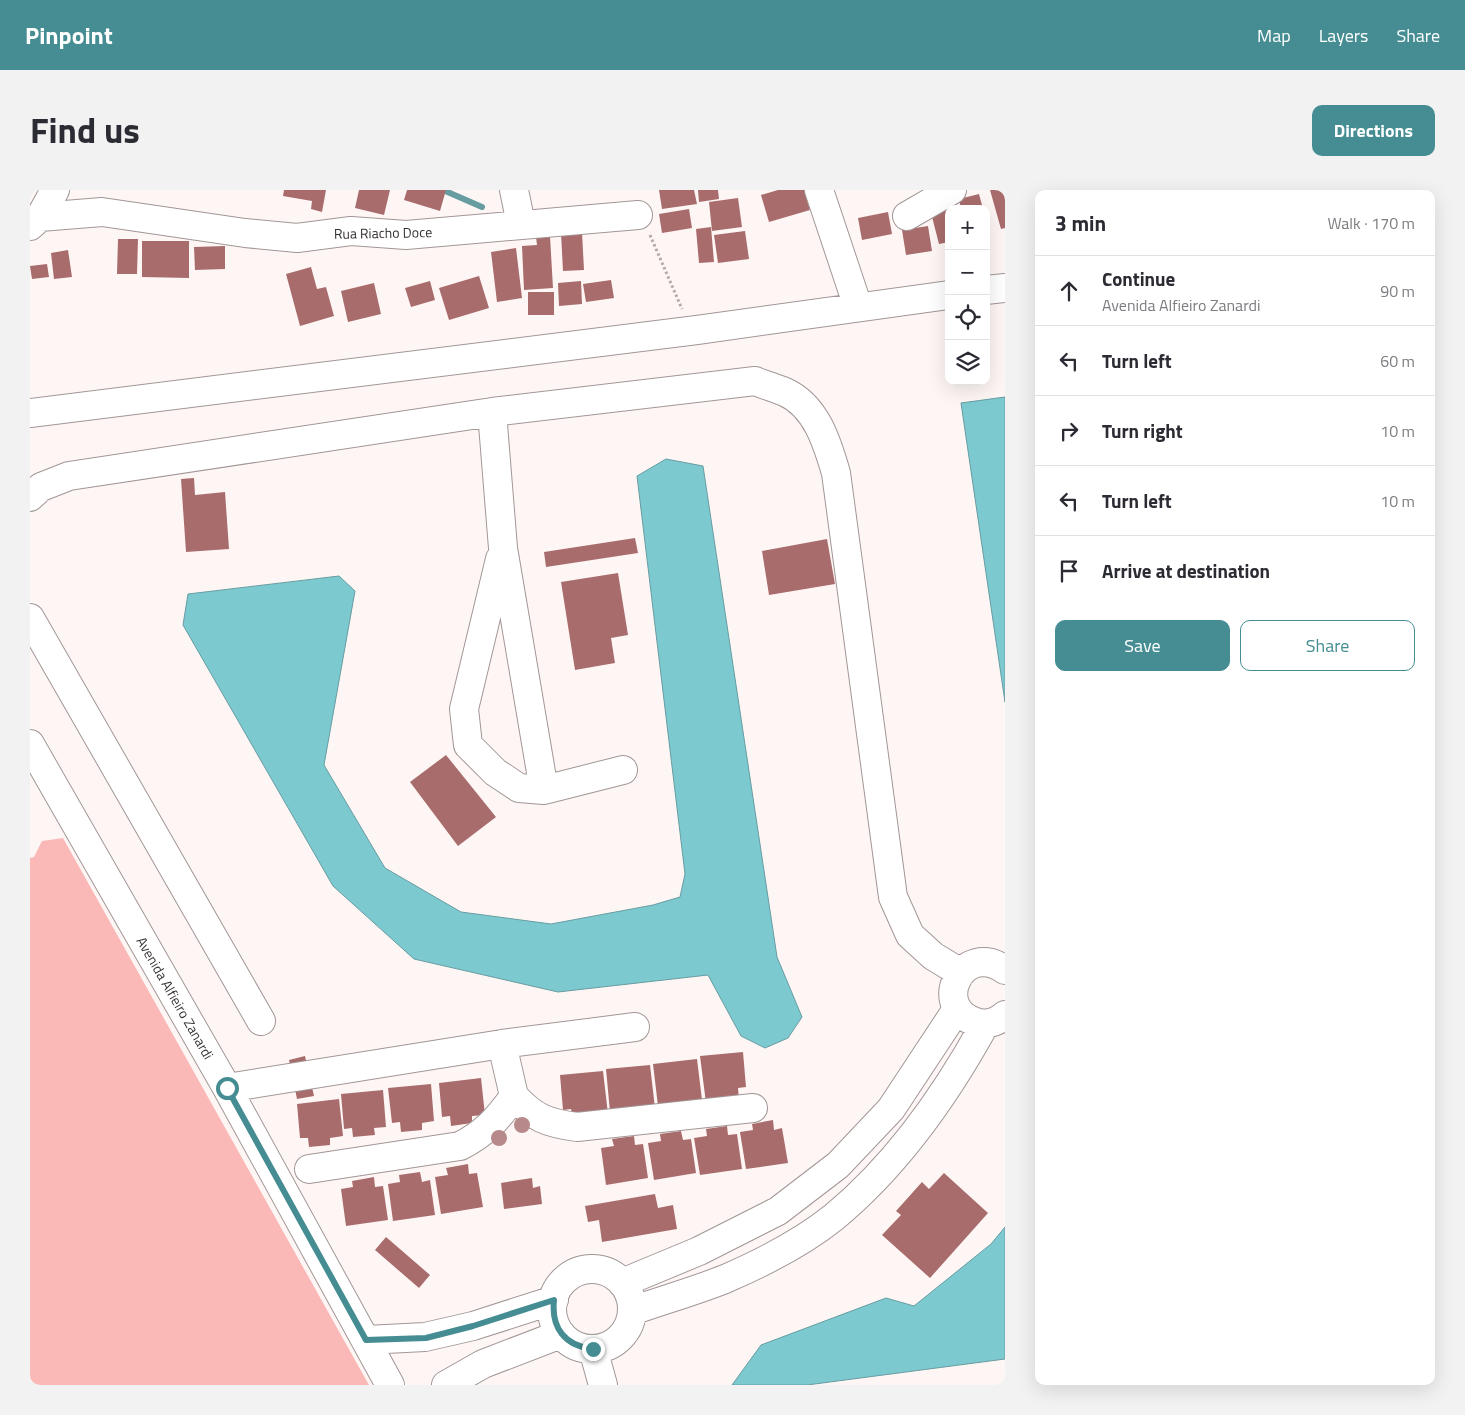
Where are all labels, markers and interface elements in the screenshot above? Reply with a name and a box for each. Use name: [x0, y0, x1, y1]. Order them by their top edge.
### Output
text: Pinpoint: [25, 17, 113, 53]
text: Map: [1257, 22, 1291, 49]
text: Layers: [1319, 22, 1368, 49]
text: Share: [1396, 22, 1440, 49]
text: Find us: [30, 103, 140, 157]
button: Directions: [1312, 105, 1435, 156]
map controls: [945, 205, 990, 385]
button: +: [945, 205, 990, 250]
text: 3 min: [1055, 207, 1106, 239]
text: Walk · 170 m: [1327, 211, 1415, 235]
street label: Rua Riacho Doce: [334, 221, 432, 244]
button: −: [945, 250, 990, 295]
text: Continue: [1102, 264, 1175, 293]
icon: ahead: [1055, 277, 1083, 305]
text: 90 m: [1380, 279, 1415, 303]
text: Avenida Alfieiro Zanardi: [1102, 293, 1260, 317]
button: locate: [945, 295, 990, 340]
button: layers: [945, 340, 990, 385]
text: Turn left: [1102, 346, 1172, 375]
icon: left: [1055, 347, 1083, 375]
text: 60 m: [1380, 349, 1415, 373]
text: Turn right: [1102, 416, 1183, 445]
icon: right: [1055, 417, 1083, 445]
text: 10 m: [1380, 419, 1415, 443]
text: Turn left: [1102, 486, 1172, 515]
icon: left: [1055, 487, 1083, 515]
text: 10 m: [1380, 489, 1415, 513]
text: Arrive at destination: [1102, 556, 1270, 585]
icon: arrive: [1055, 557, 1083, 585]
button: Save: [1055, 620, 1230, 671]
button: Share: [1240, 620, 1415, 671]
street label: Avenida Alfieiro Zanardi: [132, 932, 219, 1063]
route start: [216, 1077, 239, 1100]
route end: [582, 1338, 605, 1361]

